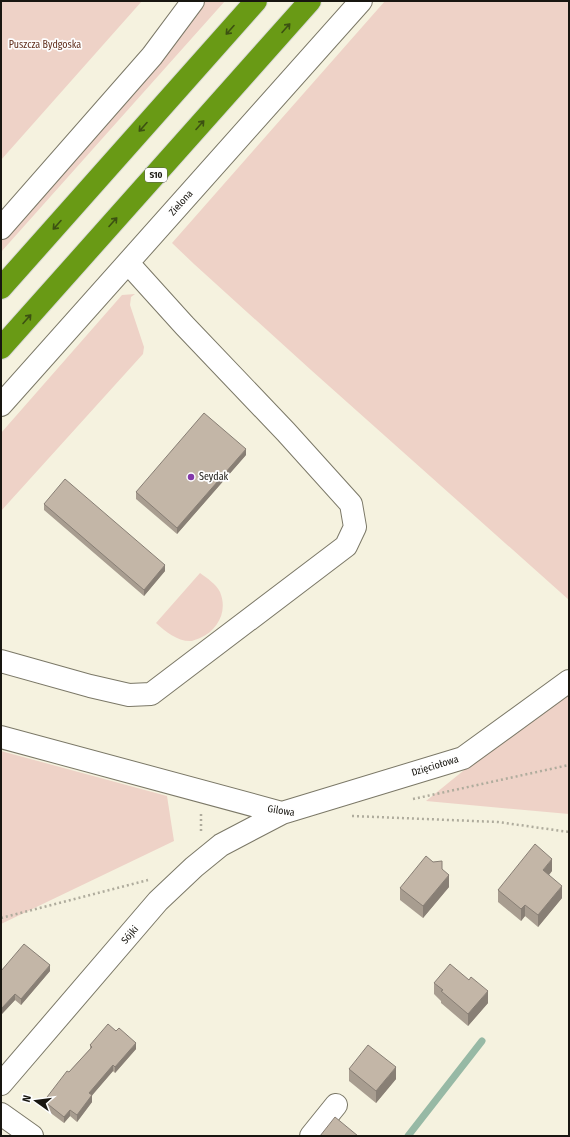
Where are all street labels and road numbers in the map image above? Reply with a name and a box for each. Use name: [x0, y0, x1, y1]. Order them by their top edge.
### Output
road number: S10: [145, 168, 167, 182]
street label: Zielona: [166, 188, 196, 218]
street label: Dzięciołowa: [410, 753, 460, 779]
street label: Gilowa: [267, 803, 296, 819]
street label: Sójki: [119, 924, 141, 946]

